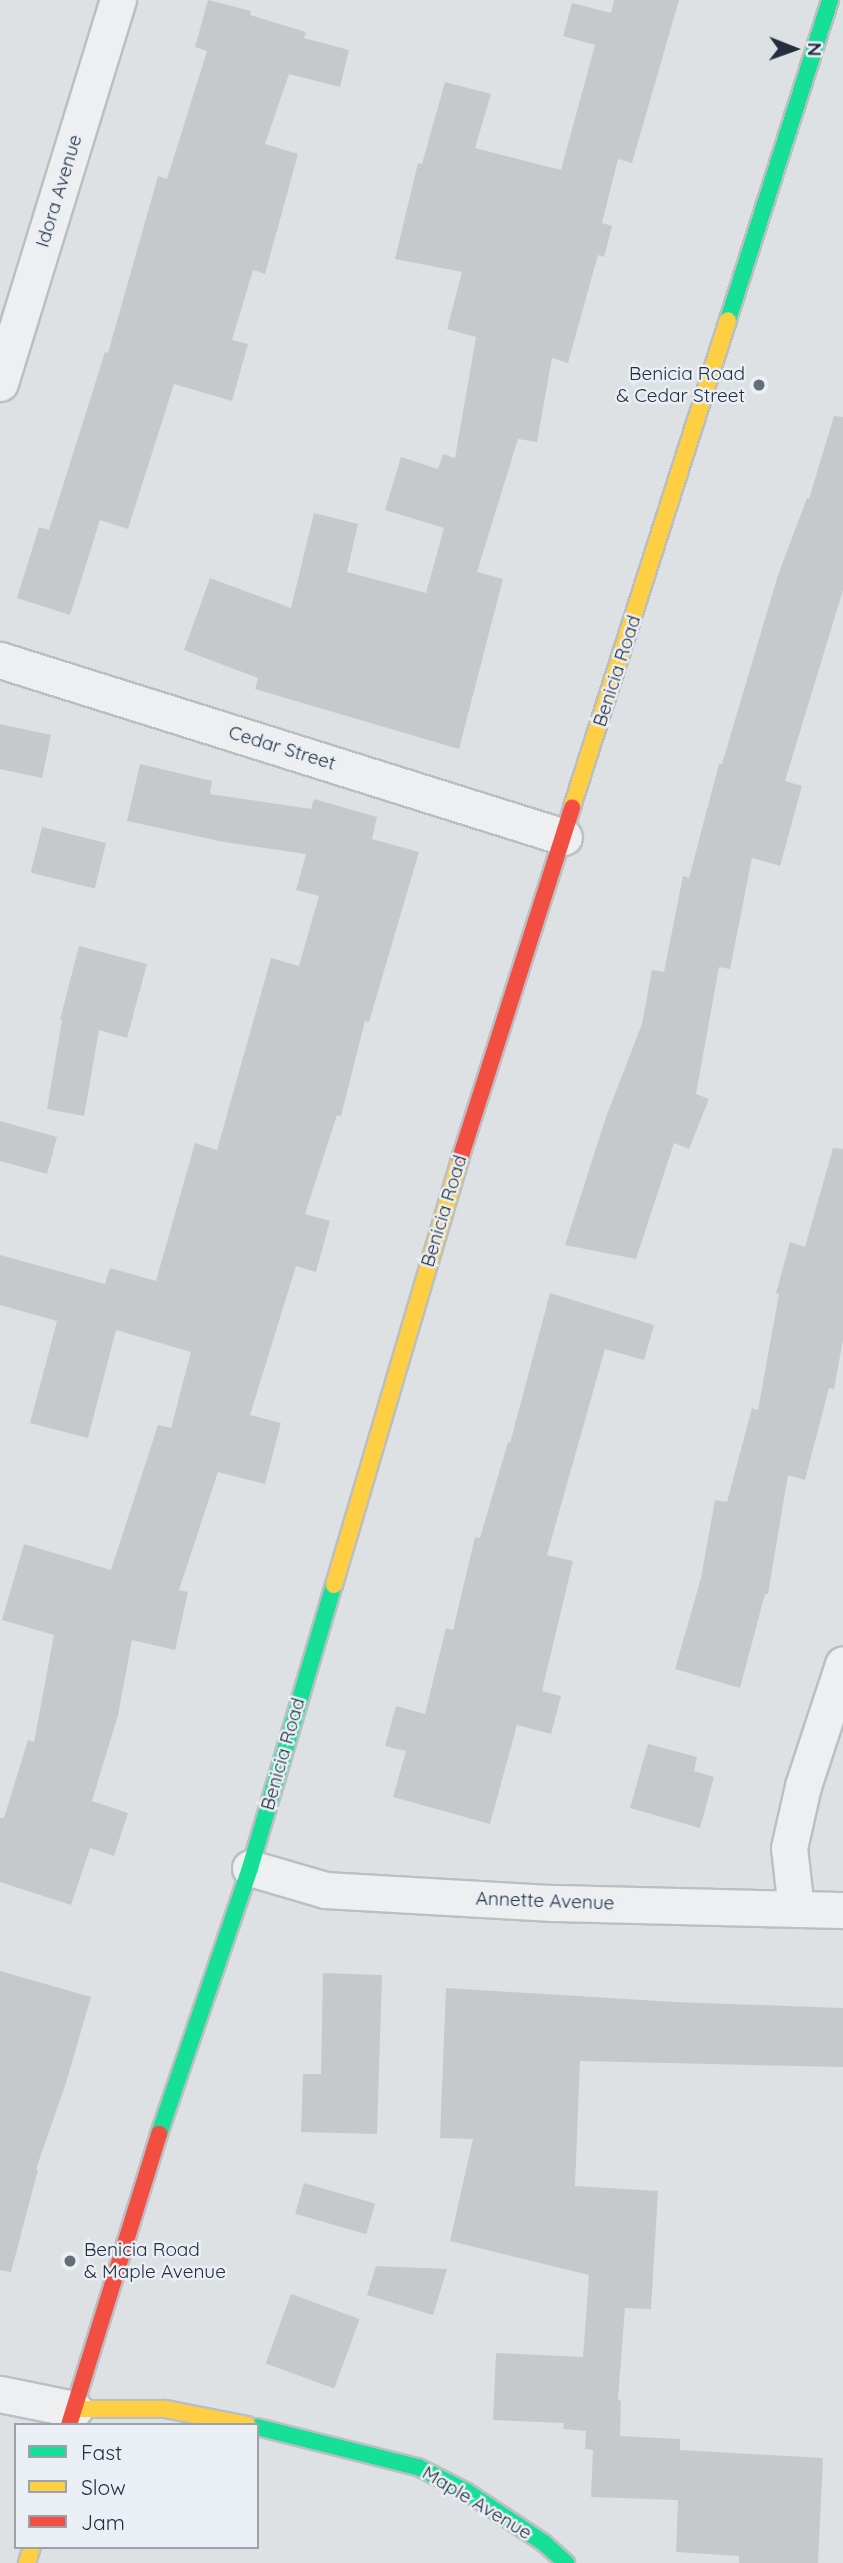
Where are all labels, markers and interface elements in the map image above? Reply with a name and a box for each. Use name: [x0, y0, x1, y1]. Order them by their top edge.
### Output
north arrow: [759, 14, 829, 84]
text: N: [803, 42, 827, 57]
street label: Idora Avenue: [31, 132, 87, 250]
place label: Benicia Road & Cedar Street: [616, 363, 745, 407]
marker: Benicia Road & Cedar Street: [751, 377, 767, 393]
street label: Benicia Road: [588, 612, 646, 730]
street label: Cedar Street: [226, 721, 338, 775]
street label: Benicia Road: [416, 1152, 472, 1270]
street label: Benicia Road: [256, 1695, 310, 1813]
street label: Annette Avenue: [475, 1887, 615, 1915]
place label: Benicia Road & Maple Avenue: [84, 2239, 226, 2283]
marker: Benicia Road & Maple Avenue: [62, 2253, 78, 2269]
legend: [14, 2423, 259, 2549]
text: Fast: [81, 2439, 122, 2465]
street label: Maple Avenue: [418, 2461, 536, 2545]
text: Slow: [81, 2474, 126, 2500]
text: Jam: [81, 2509, 125, 2535]

